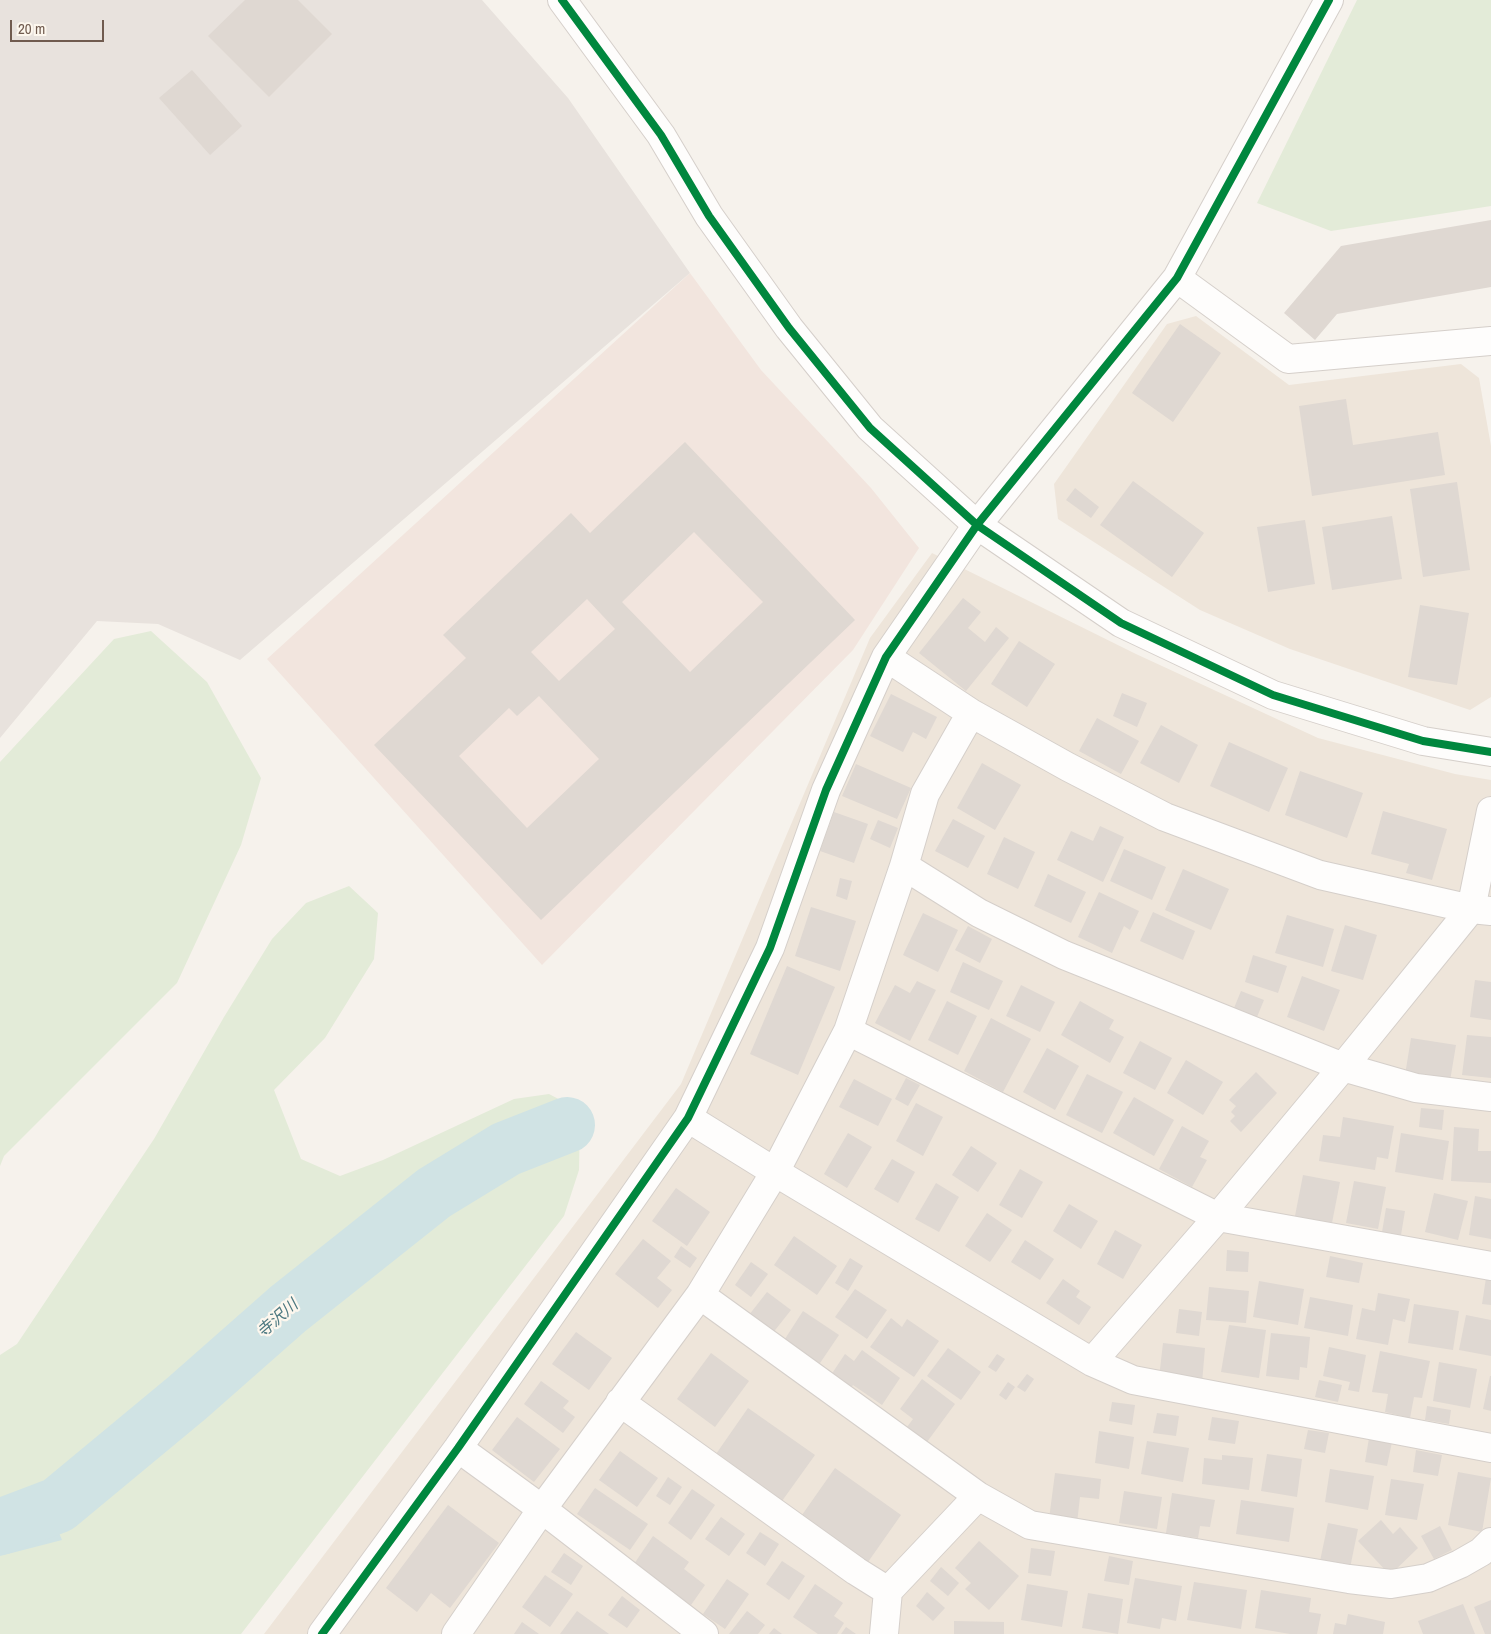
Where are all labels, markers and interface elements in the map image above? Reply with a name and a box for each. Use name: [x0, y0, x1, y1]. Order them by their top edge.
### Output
scale bar: [12, 10, 106, 42]
text: 20 m: [18, 18, 45, 39]
water label: 寺沢川: [254, 1296, 302, 1342]

